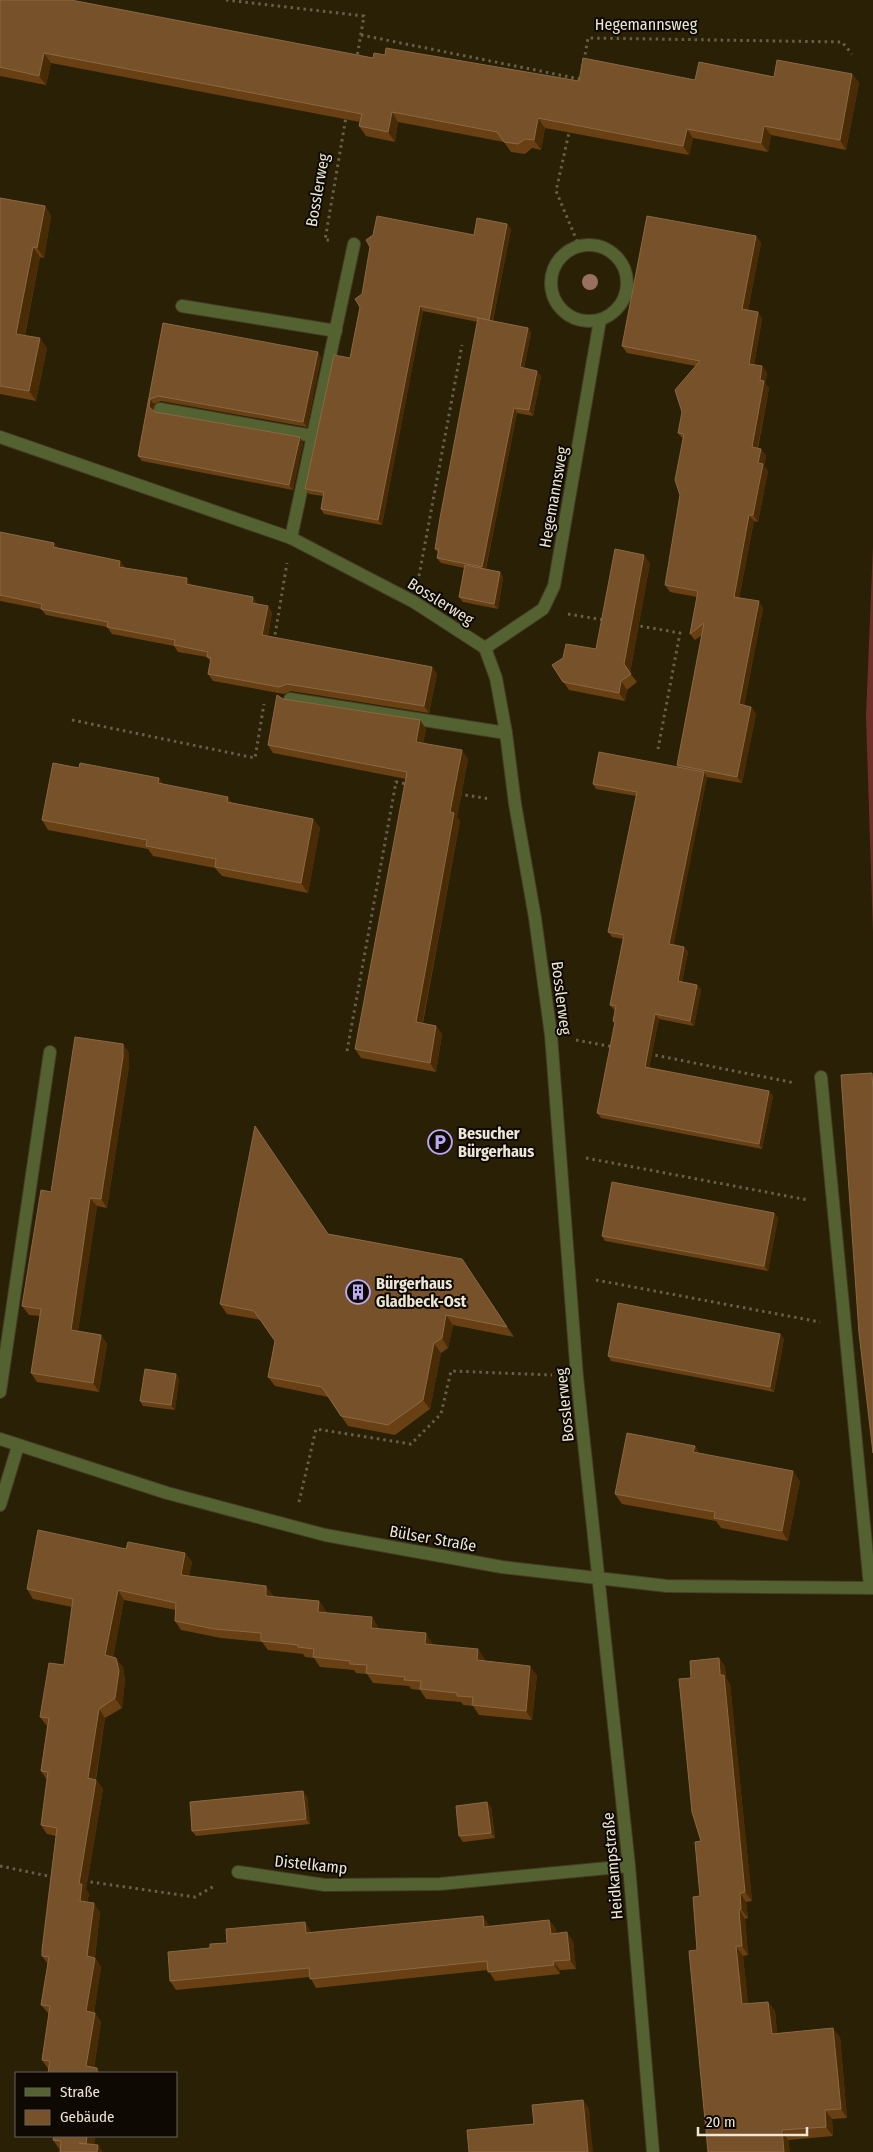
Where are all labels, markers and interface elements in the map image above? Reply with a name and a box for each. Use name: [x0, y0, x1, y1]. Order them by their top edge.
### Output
street label: Hegemannsweg: [595, 15, 698, 34]
street label: Bosslerweg: [302, 151, 333, 228]
street label: Hegemannsweg: [535, 445, 572, 549]
street label: Bosslerweg: [404, 574, 478, 629]
street label: Bosslerweg: [548, 960, 576, 1037]
place label: Besucher Bürgerhaus: [458, 1124, 534, 1161]
parking icon: Besucher Bürgerhaus: [427, 1129, 453, 1155]
place label: Bürgerhaus Gladbeck-Ost: [376, 1274, 467, 1311]
building icon: Bürgerhaus Gladbeck-Ost: [345, 1279, 371, 1305]
street label: Bosslerweg: [551, 1367, 578, 1443]
street label: Bülser Straße: [388, 1521, 478, 1556]
street label: Heidkampstraße: [598, 1811, 627, 1920]
street label: Distelkamp: [274, 1851, 348, 1878]
legend: [15, 2072, 178, 2137]
text: Straße: [60, 2083, 100, 2101]
scale bar: [698, 2104, 807, 2136]
text: Gebäude: [60, 2108, 115, 2126]
text: 20 m: [706, 2113, 736, 2131]

